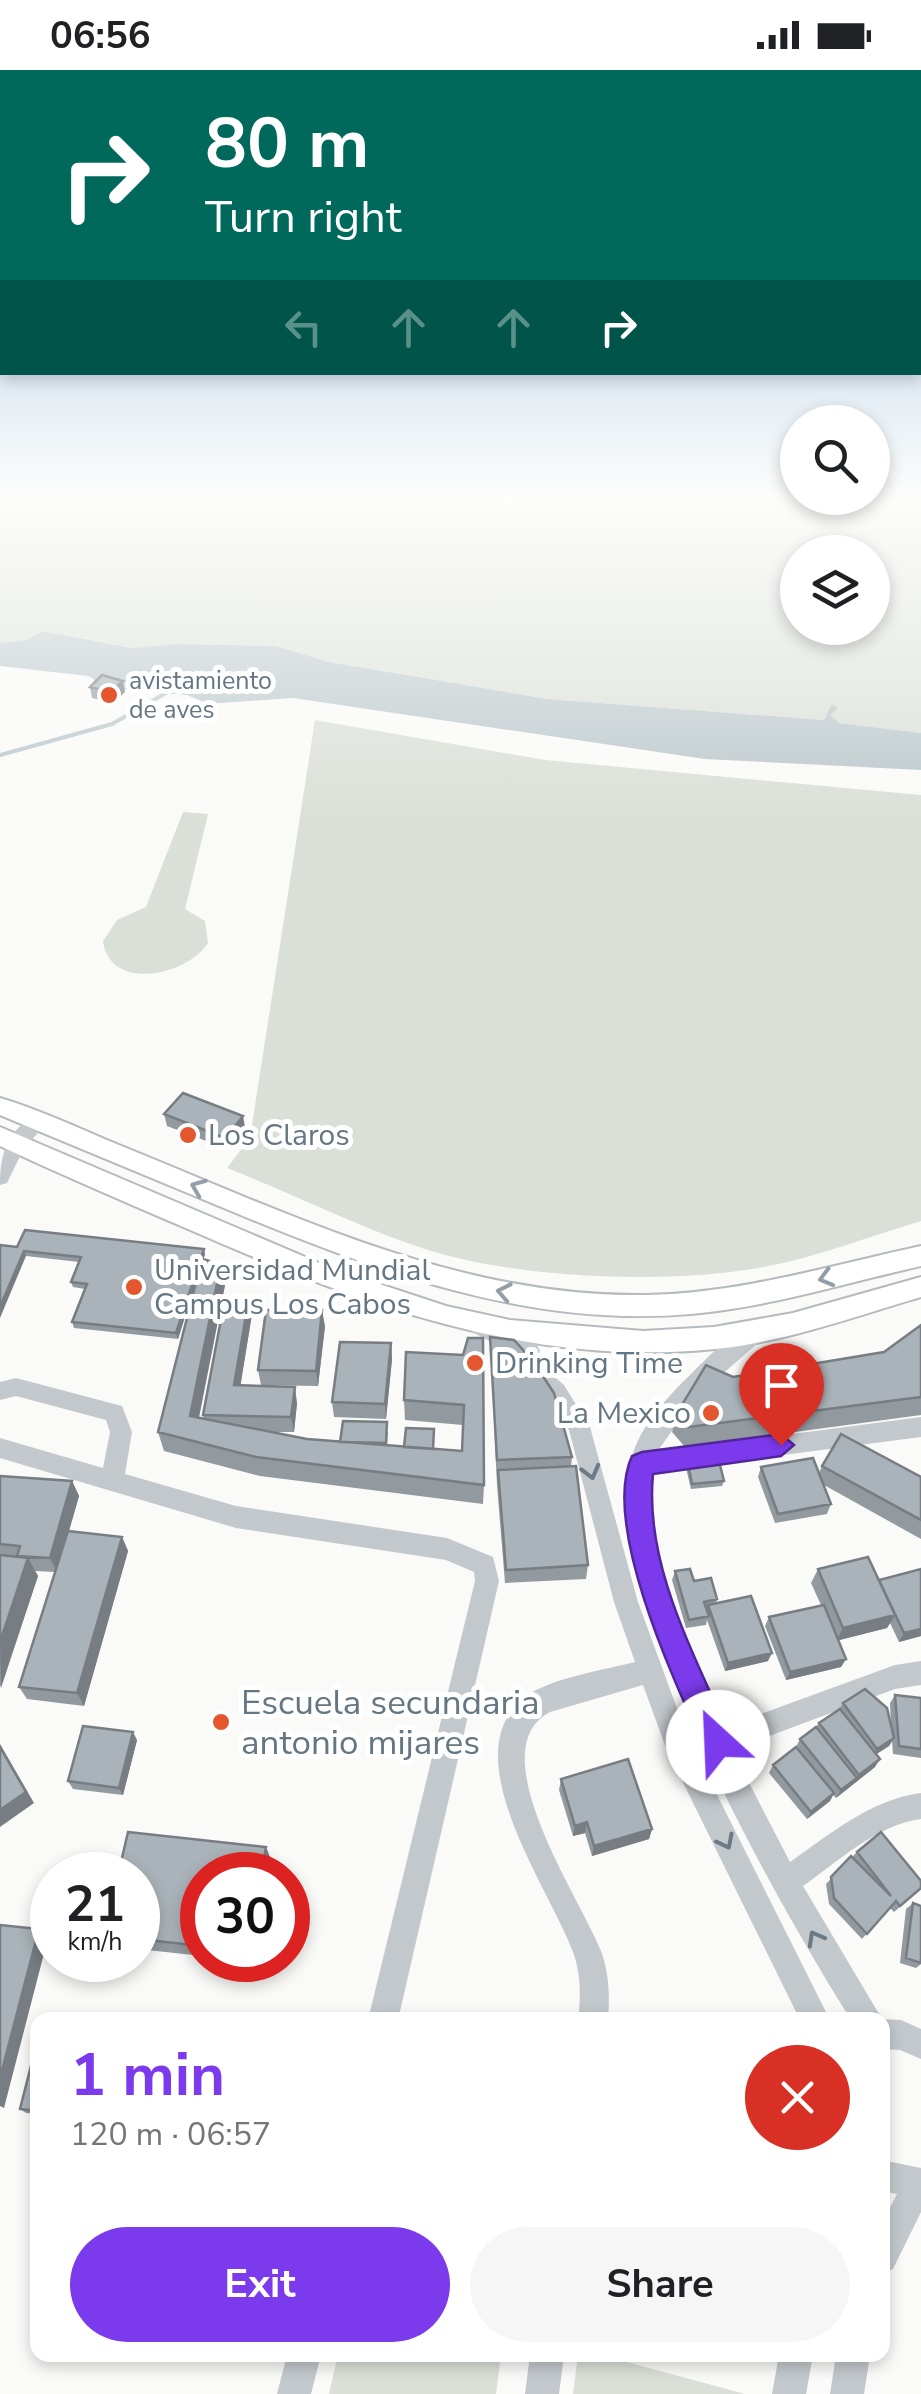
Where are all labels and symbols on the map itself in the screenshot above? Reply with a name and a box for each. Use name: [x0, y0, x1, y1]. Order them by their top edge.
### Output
place label: avistamiento de aves: [129, 664, 272, 727]
marker: avistamiento de aves: [98, 684, 120, 706]
place label: Los Claros: [208, 1115, 350, 1156]
marker: Los Claros: [177, 1124, 199, 1146]
one-way arrow: [190, 1178, 208, 1198]
place label: Universidad Mundial Campus Los Cabos: [154, 1250, 430, 1325]
one-way arrow: [818, 1266, 835, 1287]
marker: Universidad Mundial Campus Los Cabos: [123, 1276, 145, 1298]
one-way arrow: [496, 1282, 513, 1303]
place label: Drinking Time: [495, 1343, 683, 1384]
pin: [739, 1343, 824, 1446]
marker: Drinking Time: [464, 1352, 486, 1374]
place label: La Mexico: [557, 1393, 691, 1434]
marker: La Mexico: [700, 1402, 722, 1424]
one-way arrow: [580, 1463, 601, 1480]
place label: Escuela secundaria antonio mijares: [241, 1679, 540, 1766]
position arrow: [666, 1690, 770, 1794]
marker: Escuela secundaria antonio mijares: [210, 1711, 232, 1733]
one-way arrow: [714, 1832, 734, 1850]
speed limit sign: 30: [180, 1852, 310, 1982]
one-way arrow: [808, 1931, 828, 1949]

